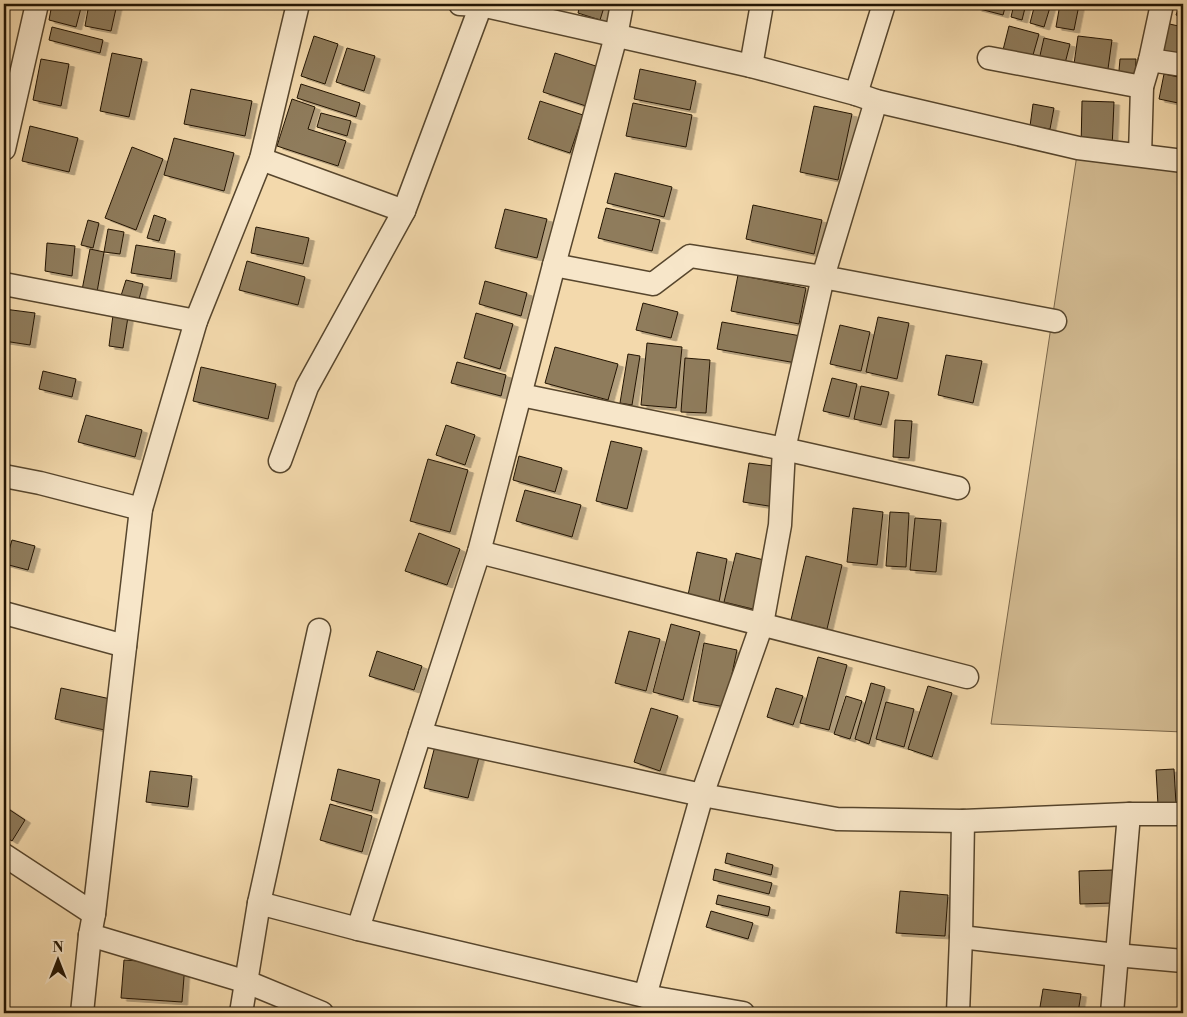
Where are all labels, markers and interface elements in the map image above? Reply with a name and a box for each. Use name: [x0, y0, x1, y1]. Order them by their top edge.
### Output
north arrow: [32, 934, 82, 984]
text: N: [52, 939, 64, 957]

